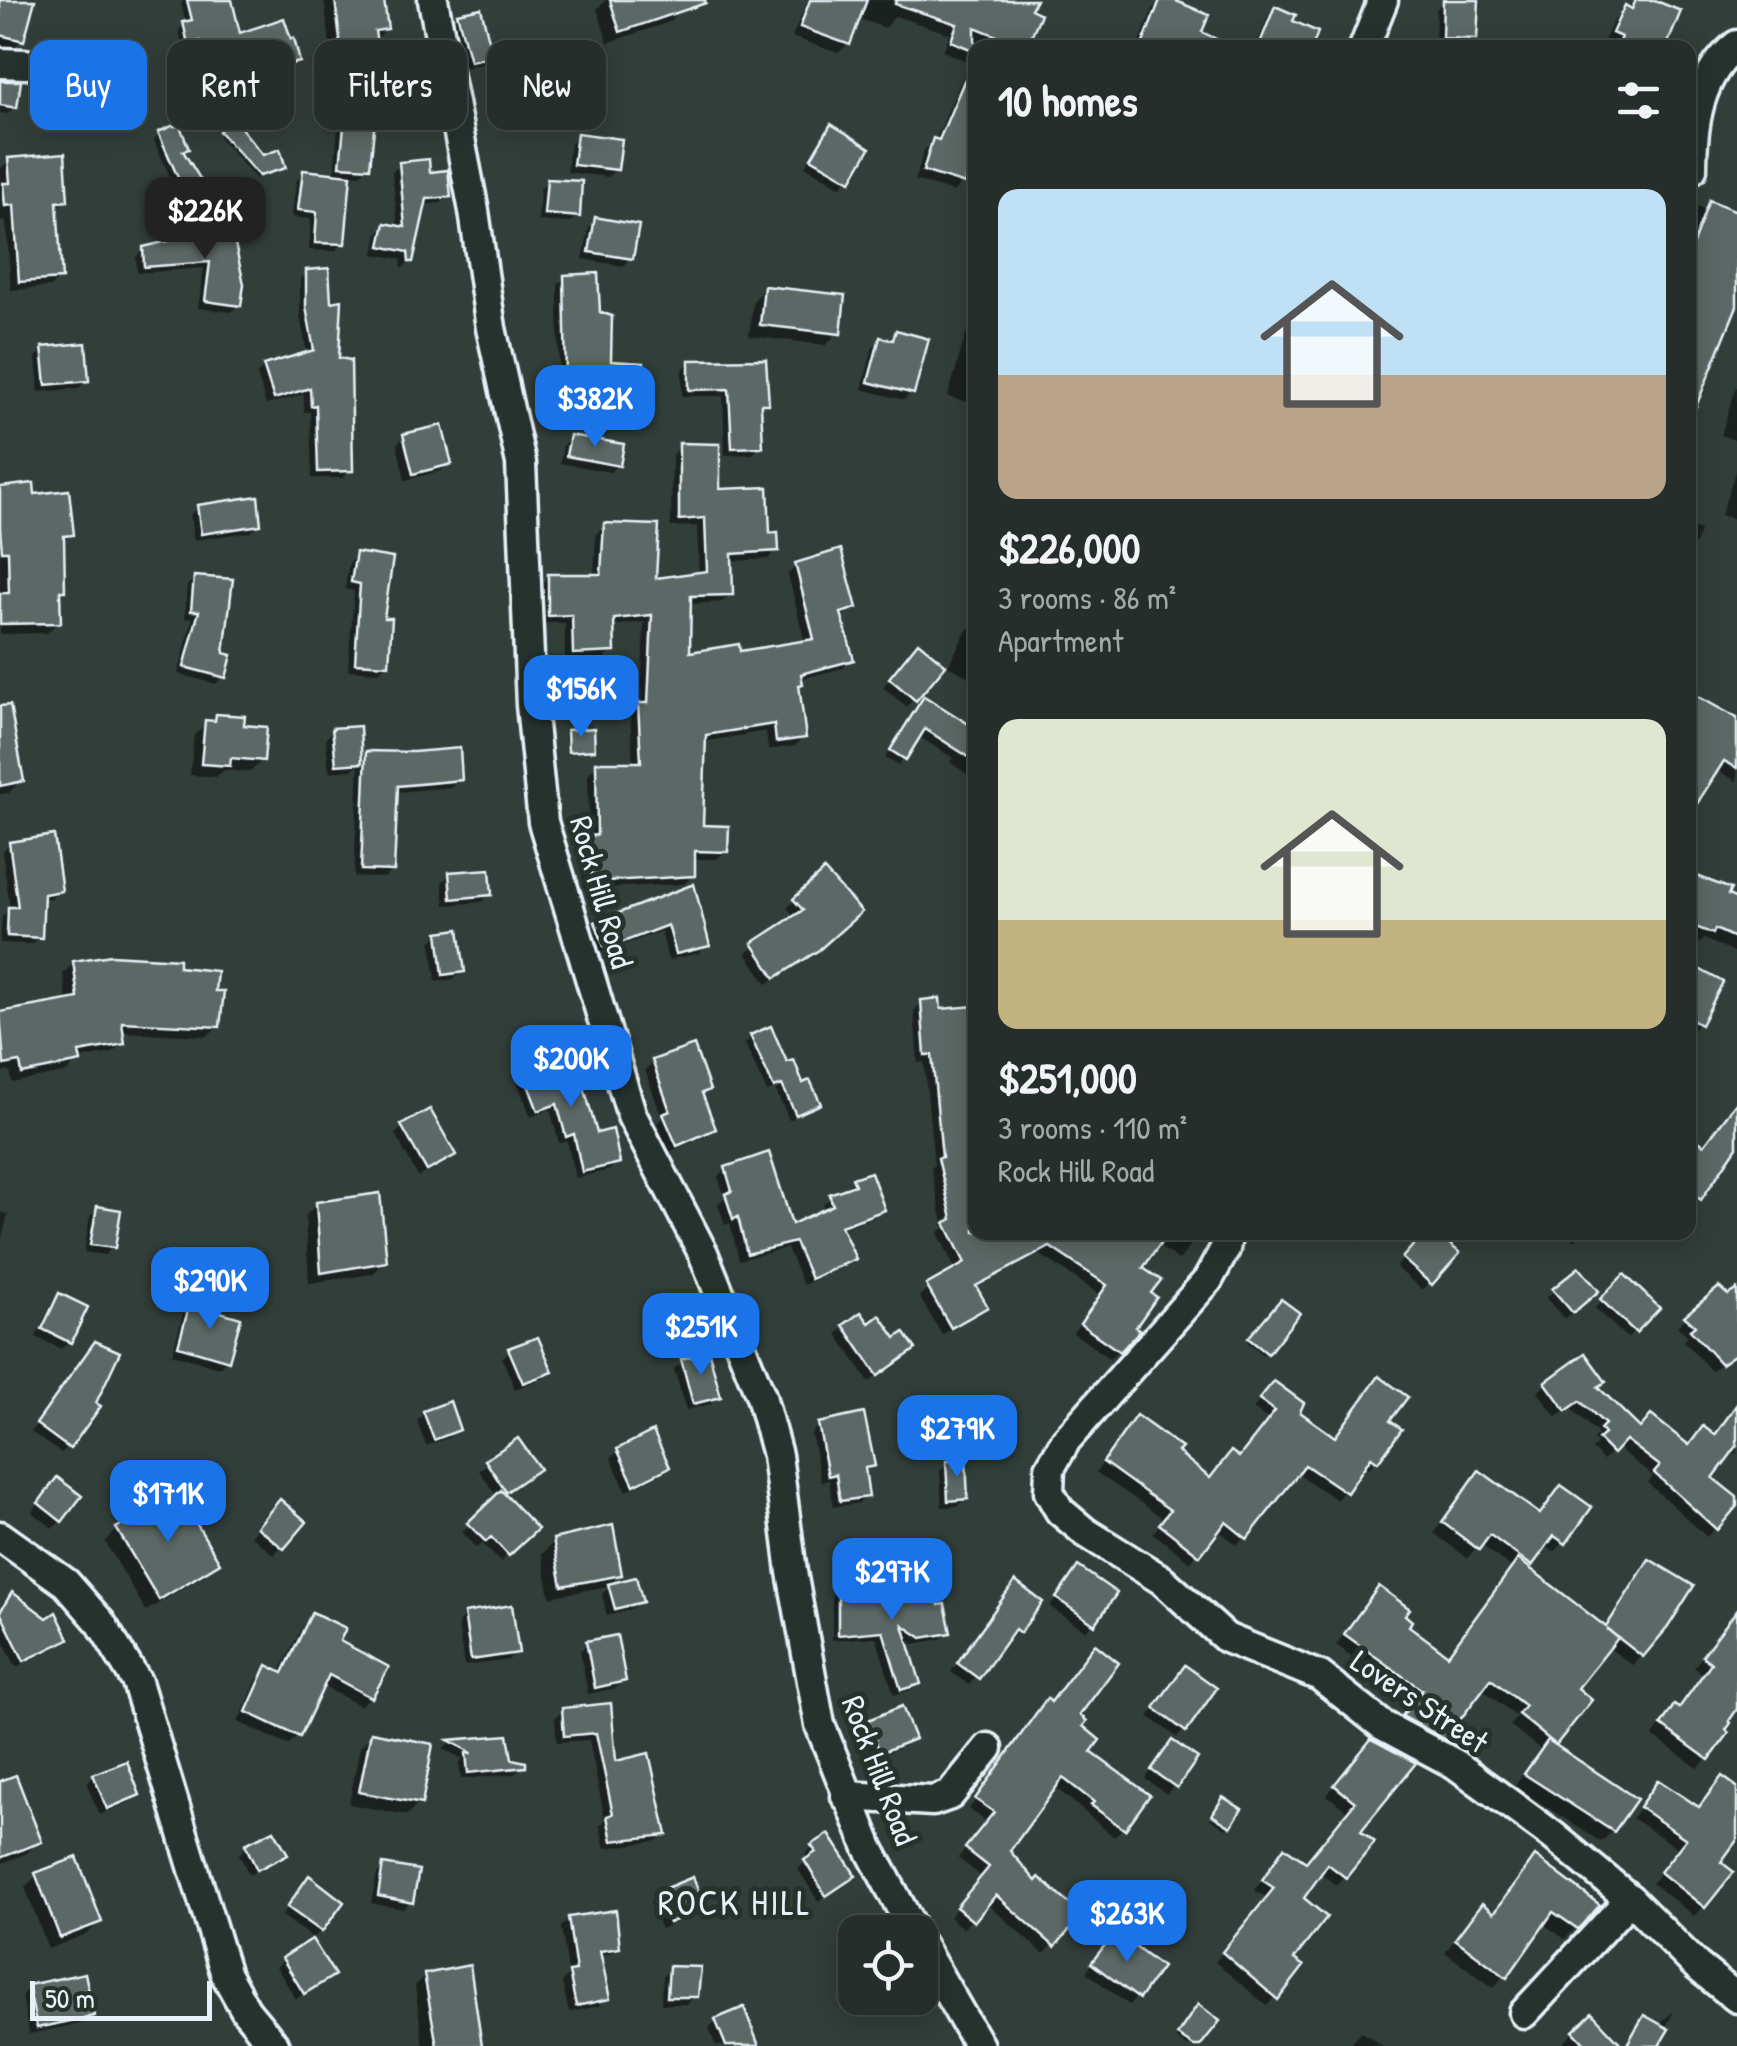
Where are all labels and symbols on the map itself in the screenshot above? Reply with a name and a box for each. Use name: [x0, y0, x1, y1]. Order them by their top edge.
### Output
pin: $226K: [135, 177, 275, 262]
pin: $382K: [525, 365, 665, 450]
pin: $156K: [511, 655, 651, 740]
street label: Rock Hill Road: [560, 811, 644, 973]
pin: $200K: [501, 1025, 641, 1110]
pin: $290K: [140, 1247, 280, 1332]
pin: $251K: [631, 1293, 771, 1378]
pin: $279K: [887, 1395, 1027, 1480]
pin: $171K: [98, 1460, 238, 1545]
pin: $297K: [822, 1538, 962, 1623]
street label: Lovers Street: [1343, 1639, 1498, 1763]
street label: Rock Hill Road: [832, 1689, 928, 1851]
district label: ROCK HILL: [658, 1879, 812, 1926]
pin: $263K: [1057, 1880, 1197, 1965]
scale bar: [30, 1976, 212, 2020]

